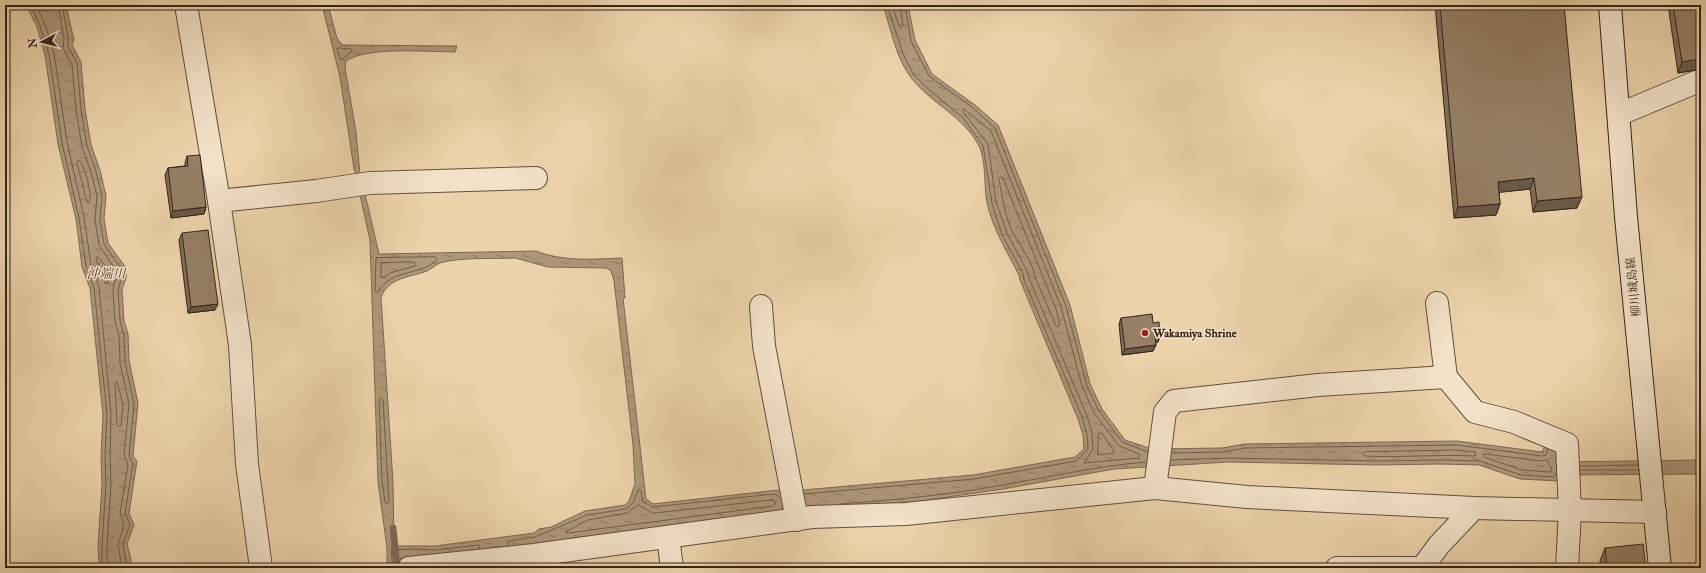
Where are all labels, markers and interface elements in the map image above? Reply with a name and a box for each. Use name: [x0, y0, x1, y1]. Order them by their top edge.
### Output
north arrow: [22, 22, 62, 62]
text: N: [25, 36, 40, 50]
street label: 柳川城島線: [1623, 256, 1645, 318]
water label: 沖端川: [86, 266, 127, 282]
place label: Wakamiya Shrine: [1152, 326, 1238, 341]
marker: Wakamiya Shrine: [1140, 328, 1150, 338]

